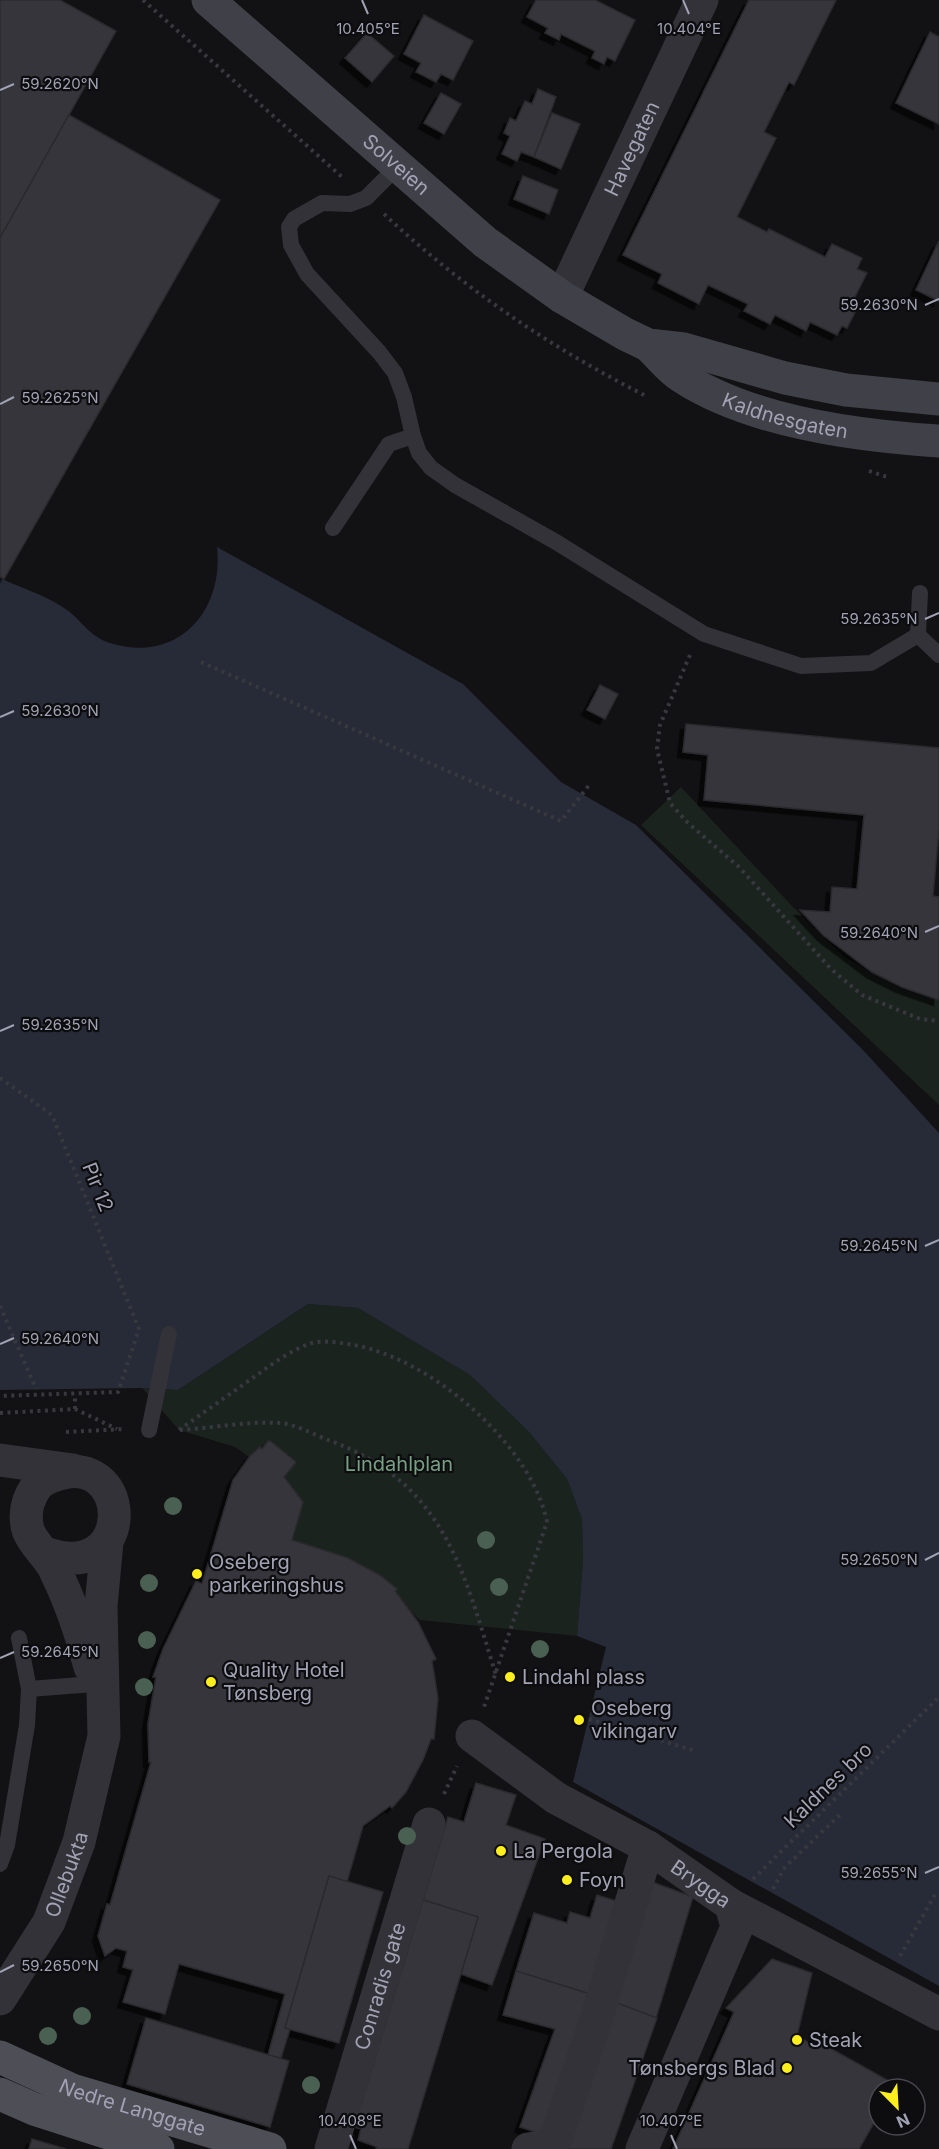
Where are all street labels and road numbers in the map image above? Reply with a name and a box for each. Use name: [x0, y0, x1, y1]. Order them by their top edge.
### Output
street label: Havegaten: [599, 98, 664, 200]
street label: Solveien: [358, 129, 435, 200]
street label: Kaldnesgaten: [719, 388, 850, 443]
street label: Pir 12: [77, 1159, 119, 1215]
street label: Kaldnes bro: [779, 1737, 877, 1833]
street label: Ollebukta: [40, 1829, 93, 1921]
street label: Brygga: [666, 1855, 735, 1913]
street label: Conradis gate: [350, 1920, 411, 2053]
street label: Nedre Langgate: [55, 2074, 208, 2141]

